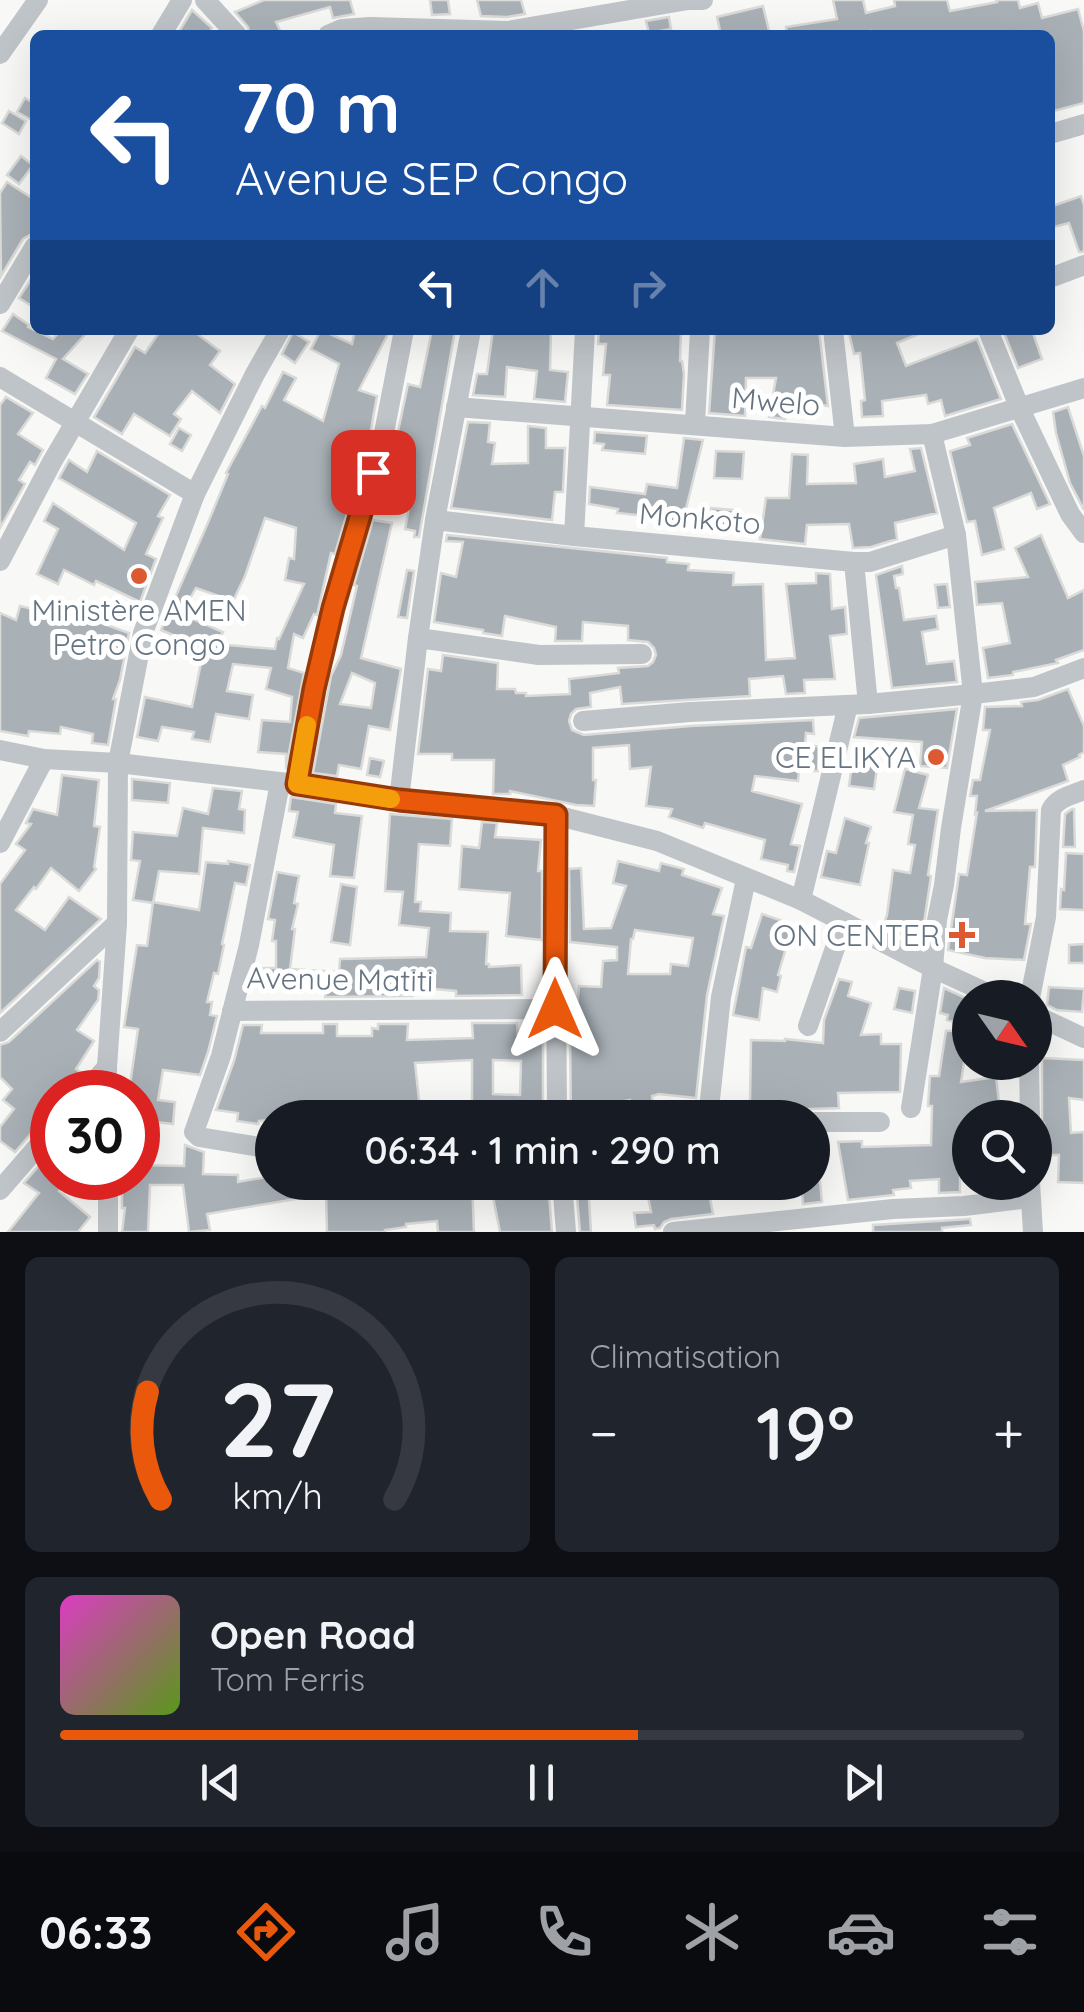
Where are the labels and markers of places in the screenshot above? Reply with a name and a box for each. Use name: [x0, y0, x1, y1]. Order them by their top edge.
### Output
pin: [331, 430, 416, 515]
marker: Ministère AMEN Petro Congo: [128, 565, 150, 587]
place label: Ministère AMEN Petro Congo: [31, 591, 247, 663]
place label: CE ELIKYA: [775, 738, 916, 776]
marker: CE ELIKYA: [925, 746, 947, 768]
place label: ON CENTER: [773, 916, 940, 954]
marker: ON CENTER: [949, 922, 975, 948]

